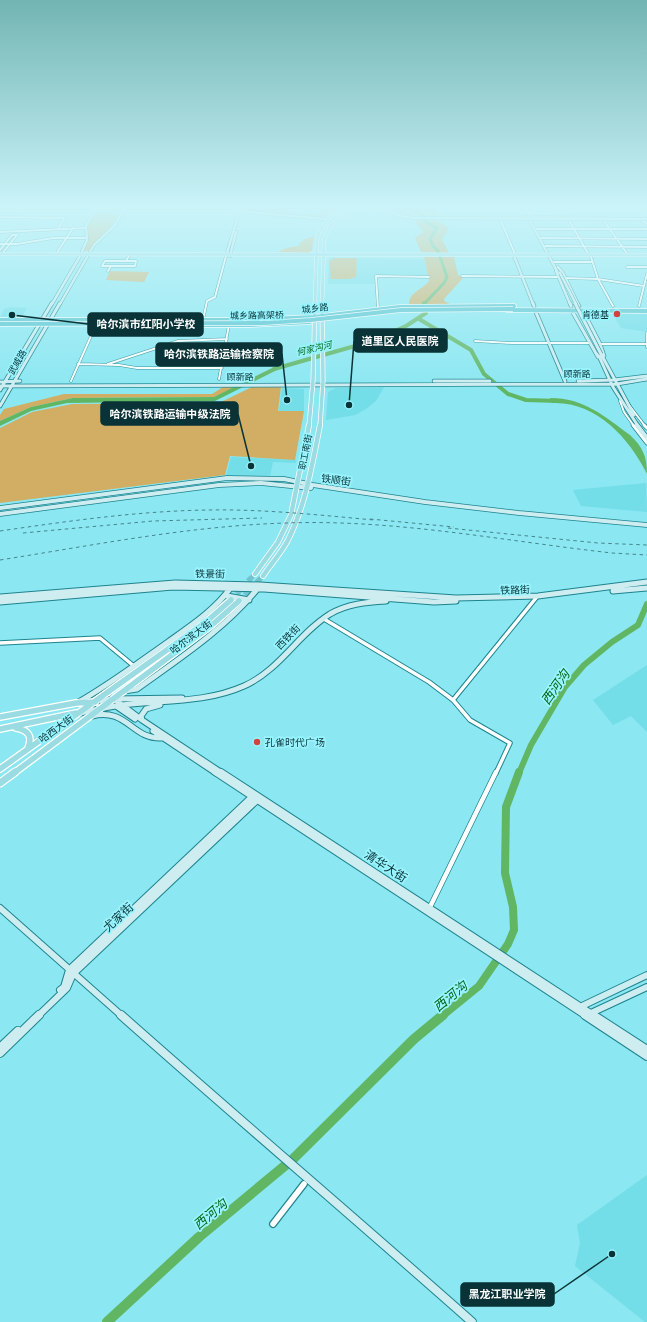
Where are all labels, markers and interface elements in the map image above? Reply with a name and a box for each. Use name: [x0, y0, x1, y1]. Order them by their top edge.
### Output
street label: 城乡路: [301, 301, 329, 315]
street label: 城乡路高架桥: [230, 309, 285, 321]
place label: 肯德基: [582, 309, 609, 320]
marker: 肯德基: [612, 309, 622, 319]
callout: 哈尔滨市红阳小学校: [88, 313, 203, 336]
text: 哈尔滨市红阳小学校: [97, 317, 196, 331]
callout: 道里区人民医院: [354, 329, 447, 352]
text: 道里区人民医院: [362, 334, 439, 348]
water label: 何家沟河: [295, 338, 335, 357]
callout: 哈尔滨铁路运输检察院: [156, 343, 282, 366]
text: 哈尔滨铁路运输检察院: [164, 347, 274, 361]
street label: 武威路: [5, 348, 29, 376]
street label: 顾新路: [563, 368, 591, 379]
street label: 顾新路: [226, 371, 254, 382]
callout: 哈尔滨铁路运输中级法院: [101, 402, 238, 425]
text: 哈尔滨铁路运输中级法院: [110, 407, 231, 421]
street label: 职工南街: [296, 433, 314, 471]
street label: 铁顺街: [320, 471, 352, 489]
street label: 铁景街: [195, 567, 225, 581]
street label: 铁路街: [500, 583, 530, 597]
street label: 哈尔滨大街: [167, 617, 215, 657]
street label: 西铁街: [273, 622, 303, 652]
water label: 西河沟: [537, 665, 574, 708]
street label: 哈西大街: [36, 712, 76, 746]
place label: 孔雀时代广场: [265, 736, 325, 749]
marker: 孔雀时代广场: [252, 737, 262, 747]
street label: 清华大街: [362, 847, 410, 885]
street label: 尤家街: [100, 899, 136, 935]
water label: 西河沟: [430, 976, 472, 1014]
water label: 西河沟: [190, 1194, 232, 1233]
callout: 黑龙江职业学院: [461, 1283, 554, 1306]
text: 黑龙江职业学院: [469, 1287, 546, 1301]

